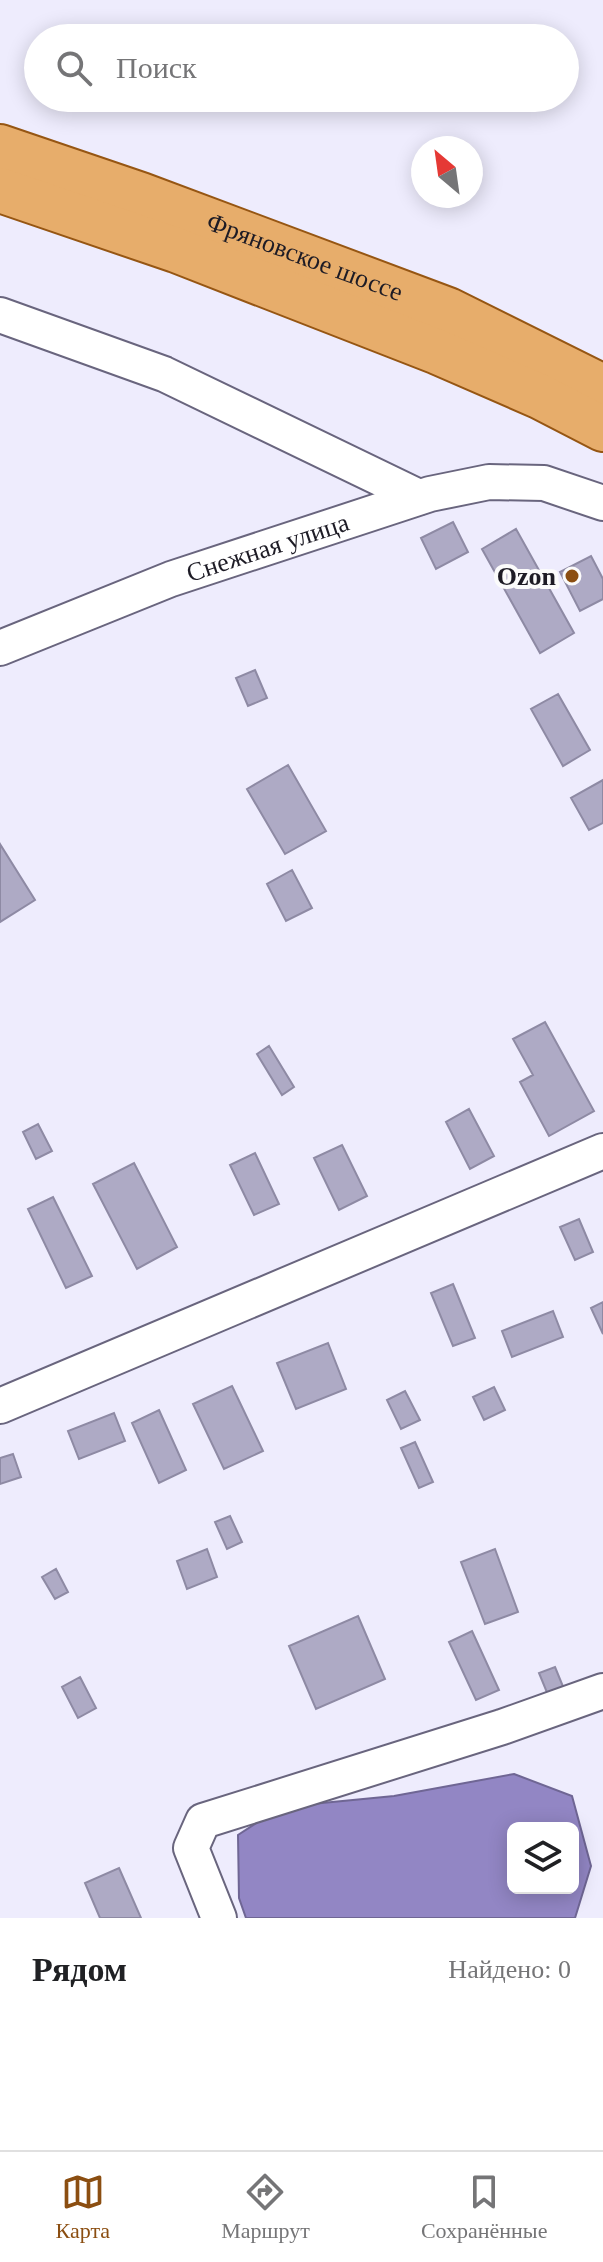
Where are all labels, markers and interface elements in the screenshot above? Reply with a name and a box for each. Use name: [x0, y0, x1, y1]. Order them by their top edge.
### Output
search box: [24, 24, 579, 112]
icon: search: [52, 46, 96, 90]
text: Поиск: [116, 51, 197, 84]
north arrow: [411, 136, 483, 208]
street label: Фряновское шоссе: [203, 207, 407, 307]
street label: Снежная улица: [183, 508, 353, 588]
place label: Ozon: [497, 562, 557, 591]
marker: Ozon: [563, 567, 581, 585]
map controls: [507, 1822, 579, 1894]
button: layers: [507, 1822, 579, 1894]
text: Рядом: [32, 1951, 127, 1988]
text: Найдено: 0: [448, 1955, 571, 1984]
tab: Карта: [56, 2170, 110, 2244]
tab: Маршрут: [221, 2170, 310, 2244]
tab: Сохранённые: [421, 2170, 547, 2244]

